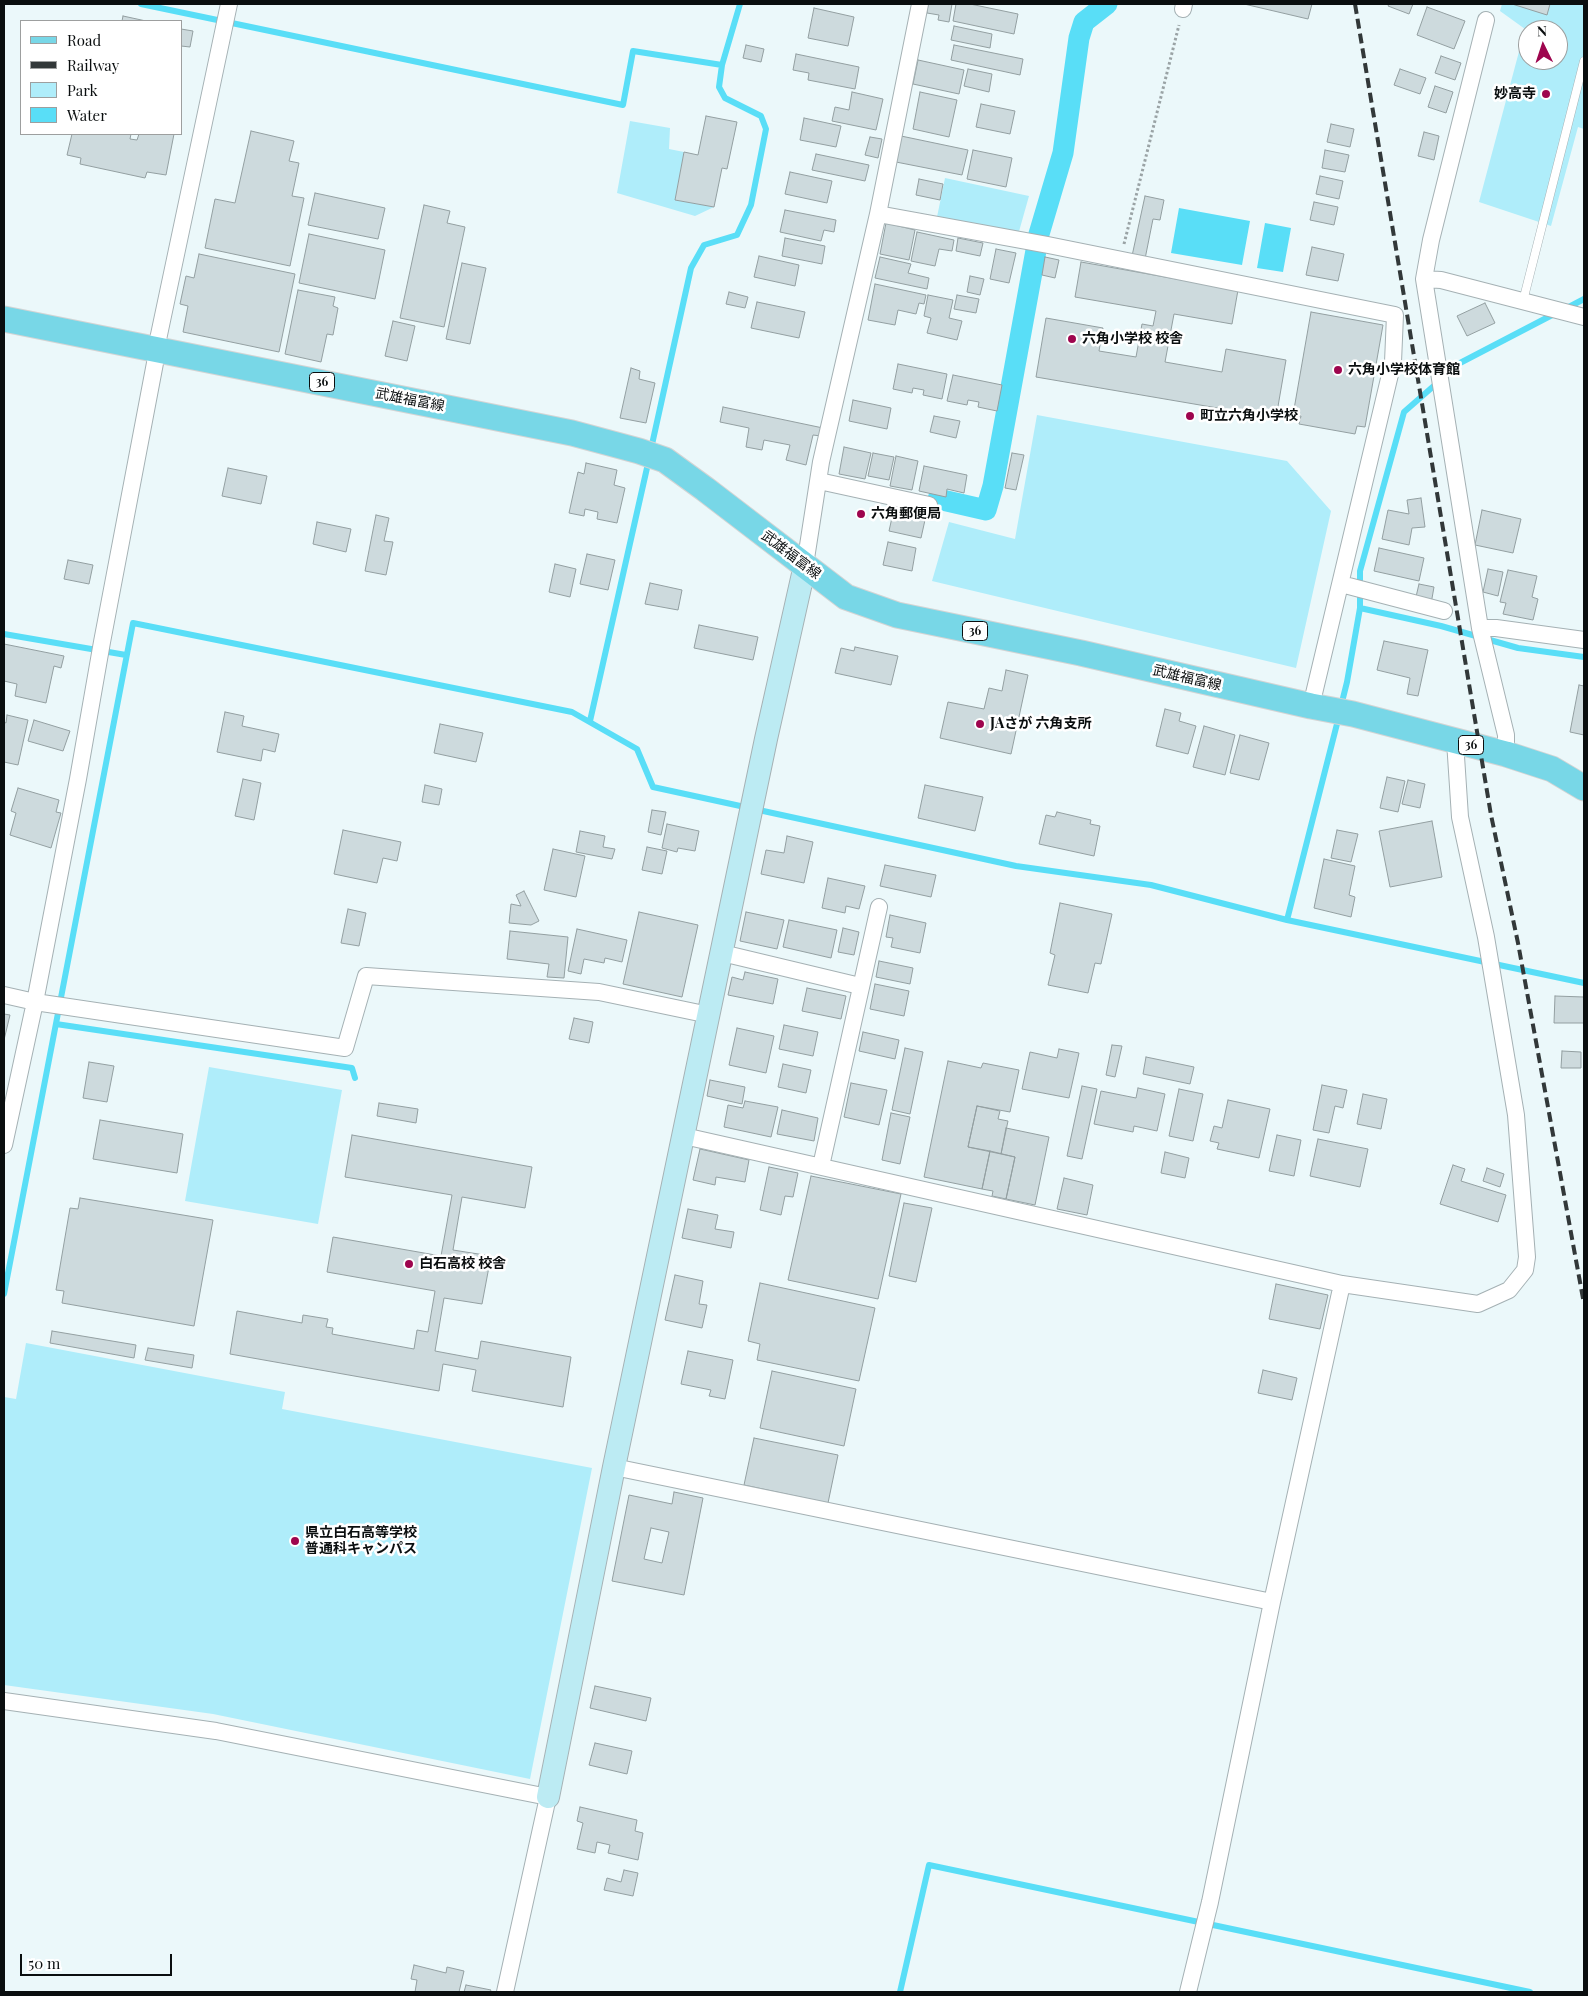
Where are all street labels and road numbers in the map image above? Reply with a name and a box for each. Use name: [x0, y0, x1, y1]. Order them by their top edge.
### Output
road number: 36: [310, 372, 334, 392]
street label: 武雄福富線: [374, 385, 446, 415]
street label: 武雄福富線: [758, 527, 824, 583]
road number: 36: [962, 622, 988, 640]
street label: 武雄福富線: [1151, 662, 1223, 694]
road number: 36: [1458, 736, 1484, 754]

